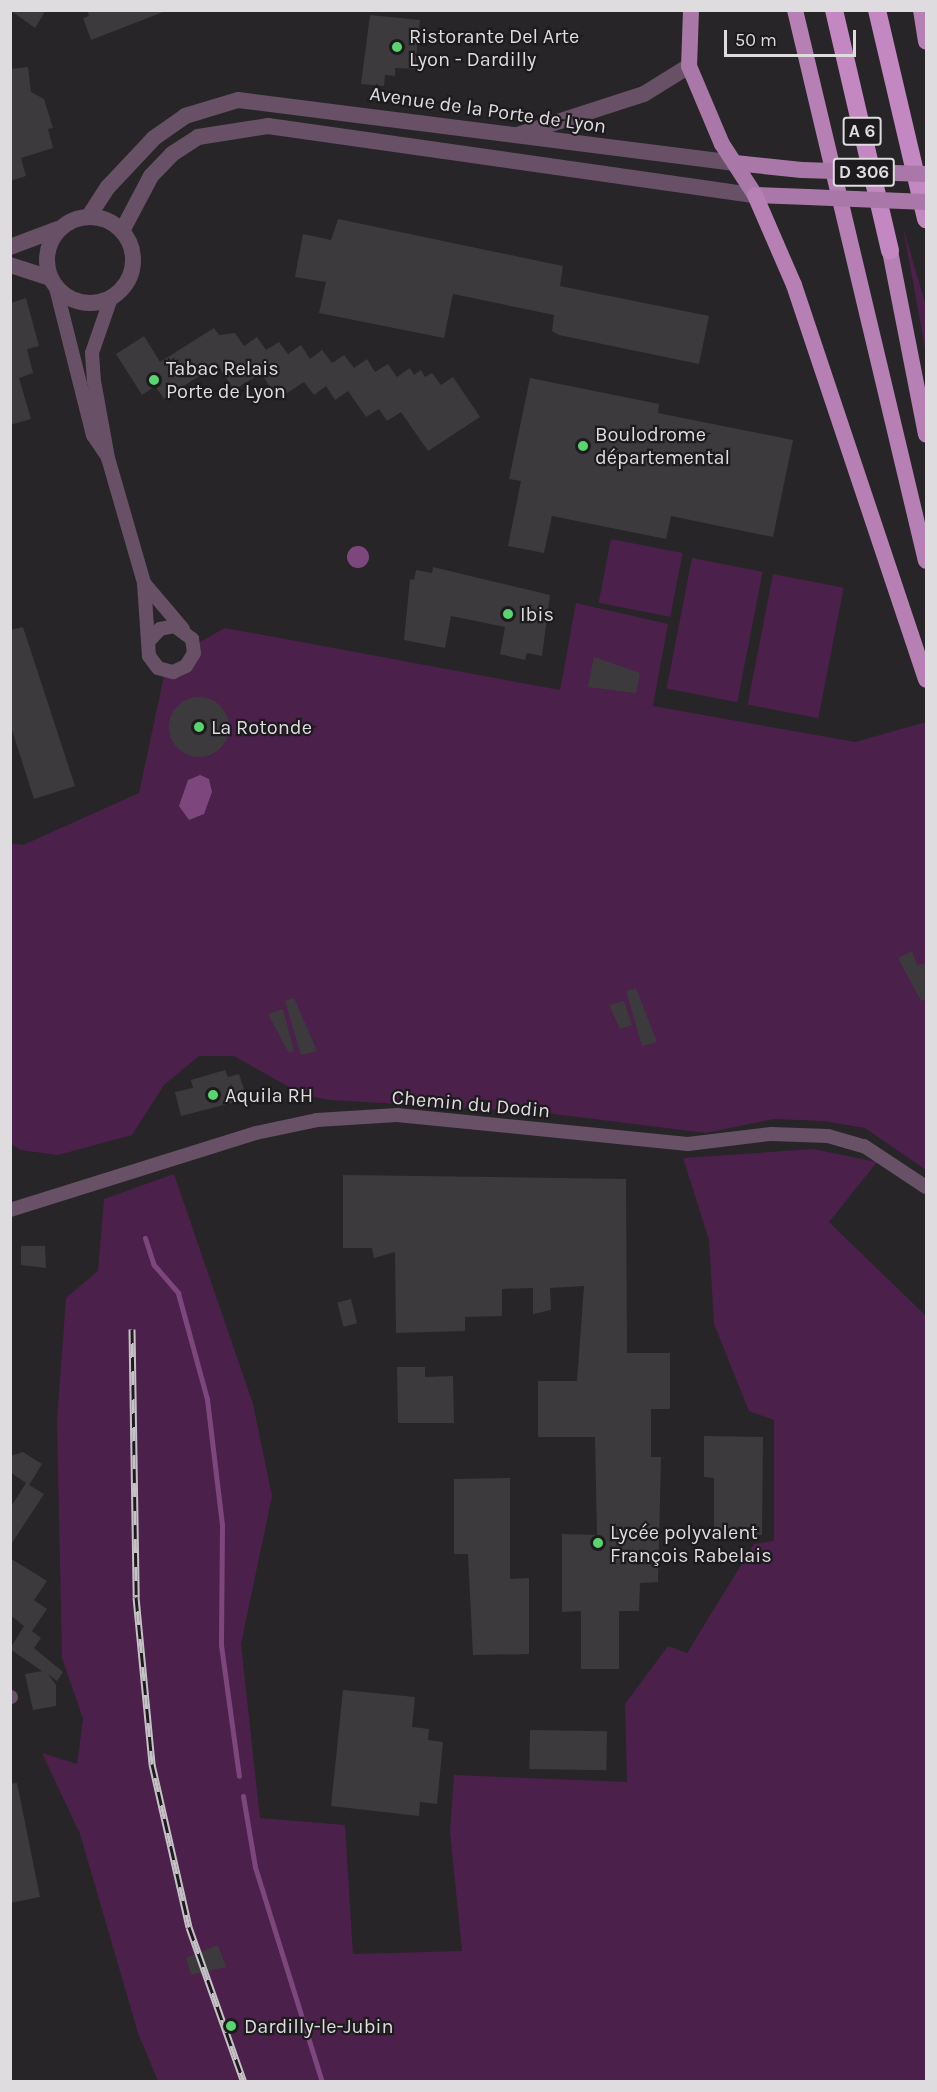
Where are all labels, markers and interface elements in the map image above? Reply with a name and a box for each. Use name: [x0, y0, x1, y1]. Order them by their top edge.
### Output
scale bar: [727, 18, 859, 56]
place label: Ristorante Del Arte Lyon - Dardilly: [409, 24, 579, 71]
text: 50 m: [735, 29, 777, 51]
marker: Ristorante Del Arte Lyon - Dardilly: [390, 40, 404, 54]
street label: Avenue de la Porte de Lyon: [368, 82, 608, 138]
road number: A 6: [842, 116, 882, 146]
road number: D 306: [832, 157, 896, 187]
place label: Tabac Relais Porte de Lyon: [166, 356, 286, 403]
marker: Tabac Relais Porte de Lyon: [147, 373, 161, 387]
place label: Boulodrome départemental: [595, 422, 730, 469]
marker: Boulodrome départemental: [576, 439, 590, 453]
place label: Ibis: [520, 602, 554, 626]
marker: Ibis: [501, 607, 515, 621]
place label: La Rotonde: [211, 715, 312, 739]
marker: La Rotonde: [192, 720, 206, 734]
place label: Aquila RH: [225, 1083, 313, 1107]
street label: Chemin du Dodin: [391, 1085, 551, 1123]
marker: Aquila RH: [206, 1088, 220, 1102]
place label: Lycée polyvalent François Rabelais: [610, 1520, 772, 1567]
marker: Lycée polyvalent François Rabelais: [591, 1536, 605, 1550]
place label: Dardilly-le-Jubin: [244, 2014, 394, 2038]
marker: Dardilly-le-Jubin: [222, 2017, 240, 2035]

